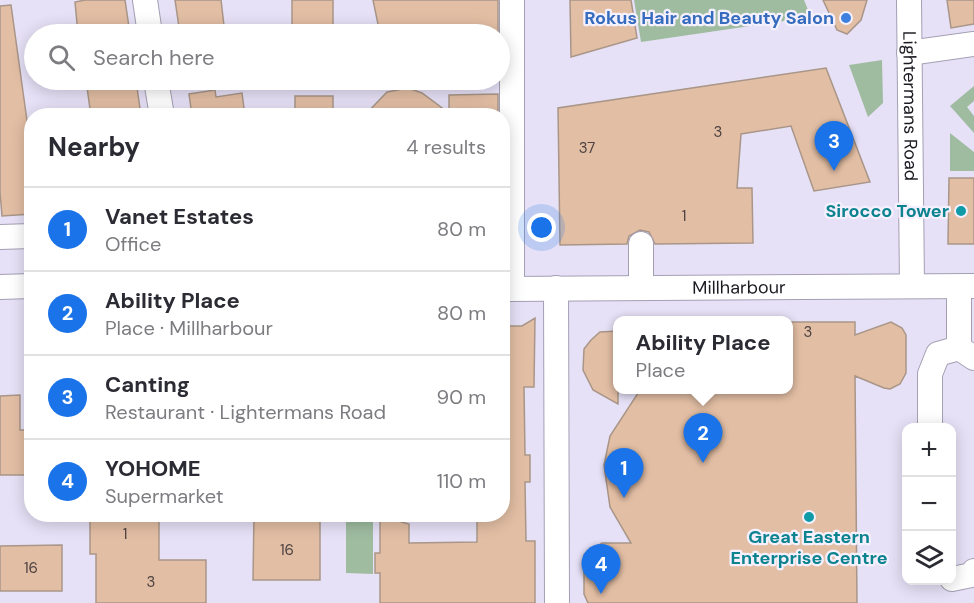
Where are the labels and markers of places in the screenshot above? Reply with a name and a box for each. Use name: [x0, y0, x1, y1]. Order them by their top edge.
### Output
place label: Rokus Hair and Beauty Salon: [584, 6, 834, 30]
marker: Rokus Hair and Beauty Salon: [839, 11, 853, 25]
pin: 3: [814, 122, 854, 171]
place label: Sirocco Tower: [825, 199, 949, 223]
marker: Sirocco Tower: [954, 204, 968, 218]
pin: 2: [684, 414, 722, 463]
pin: 1: [604, 448, 644, 498]
marker: Great Eastern Enterprise Centre: [802, 510, 816, 524]
place label: Great Eastern Enterprise Centre: [730, 525, 888, 570]
pin: 4: [582, 544, 620, 594]

